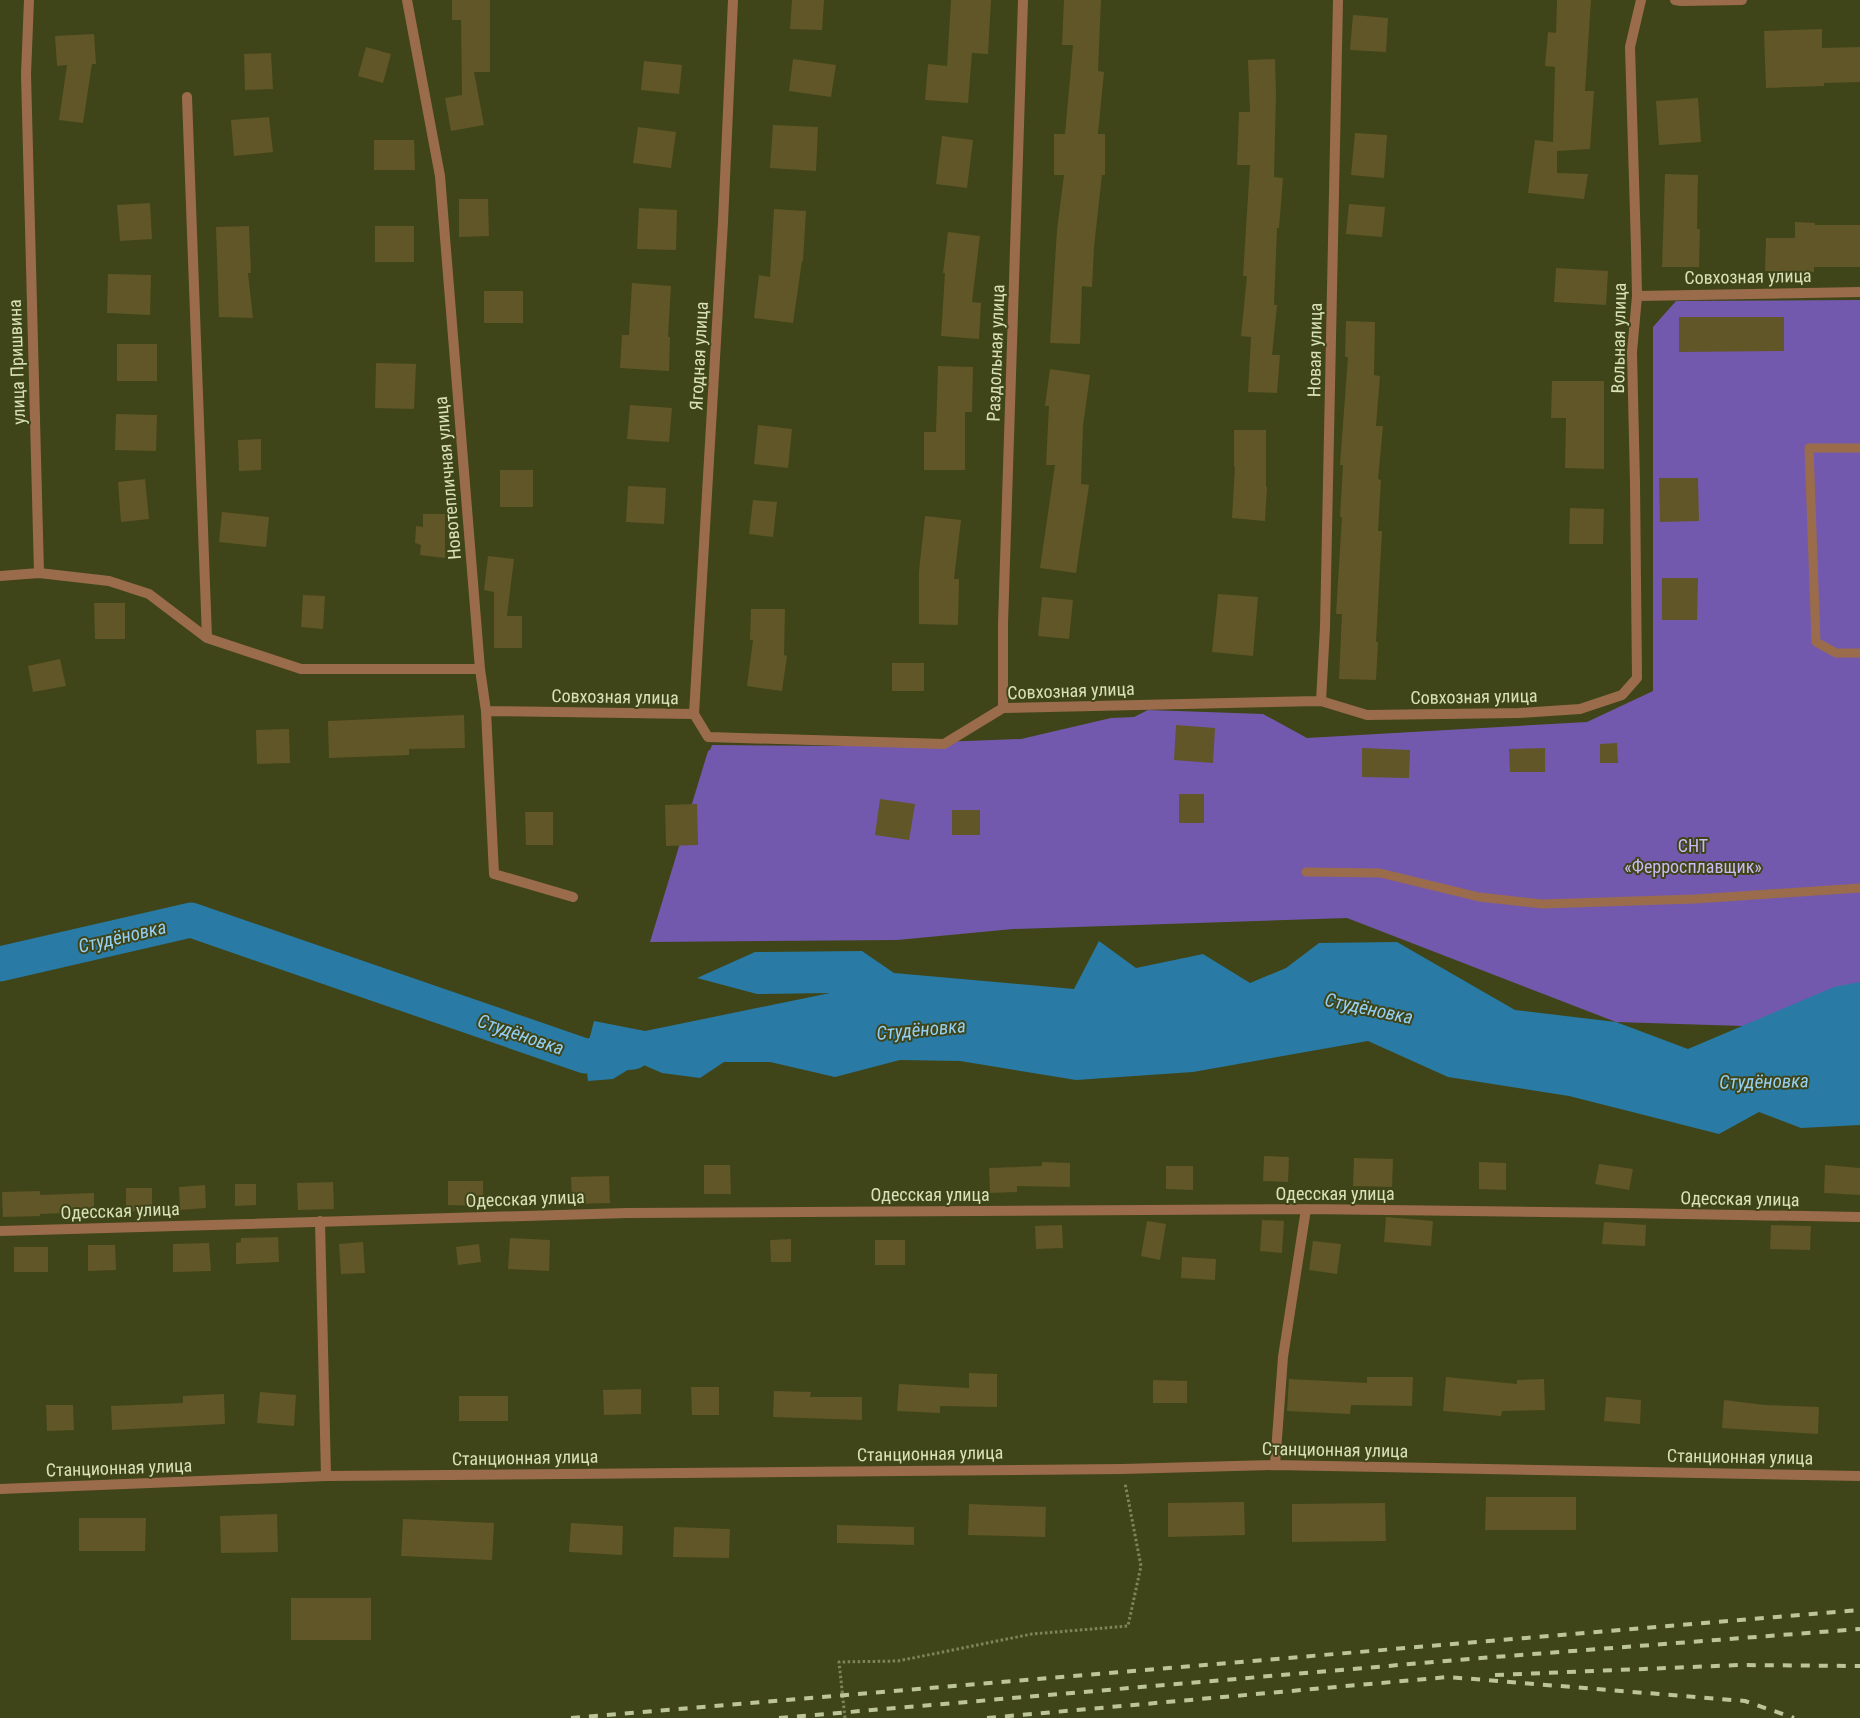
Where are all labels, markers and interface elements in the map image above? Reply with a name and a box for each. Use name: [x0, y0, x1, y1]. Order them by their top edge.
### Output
street label: Совхозная улица: [1684, 265, 1812, 288]
street label: Вольная улица: [1607, 282, 1630, 394]
street label: Раздольная улица: [983, 284, 1008, 422]
street label: улица Пришвина: [4, 299, 29, 425]
street label: Ягодная улица: [685, 301, 712, 411]
street label: Новая улица: [1303, 303, 1326, 397]
street label: Новотепличная улица: [430, 396, 465, 561]
street label: Совхозная улица: [1007, 678, 1135, 703]
street label: Совхозная улица: [551, 685, 679, 708]
street label: Совхозная улица: [1410, 685, 1538, 708]
park label: СНТ «Ферросплавщик»: [1624, 835, 1762, 877]
water label: Студёновка: [76, 915, 168, 958]
water label: Студёновка: [1323, 988, 1415, 1029]
water label: Студёновка: [475, 1009, 567, 1060]
water label: Студёновка: [875, 1014, 967, 1045]
water label: Студёновка: [1719, 1069, 1809, 1094]
street label: Одесская улица: [1275, 1183, 1395, 1204]
street label: Одесская улица: [870, 1184, 990, 1205]
street label: Одесская улица: [465, 1186, 585, 1211]
street label: Одесская улица: [1680, 1187, 1800, 1210]
street label: Одесская улица: [60, 1198, 180, 1223]
street label: Станционная улица: [1262, 1438, 1408, 1461]
street label: Станционная улица: [857, 1442, 1003, 1465]
street label: Станционная улица: [1667, 1445, 1813, 1468]
street label: Станционная улица: [452, 1446, 598, 1469]
street label: Станционная улица: [45, 1454, 193, 1481]

